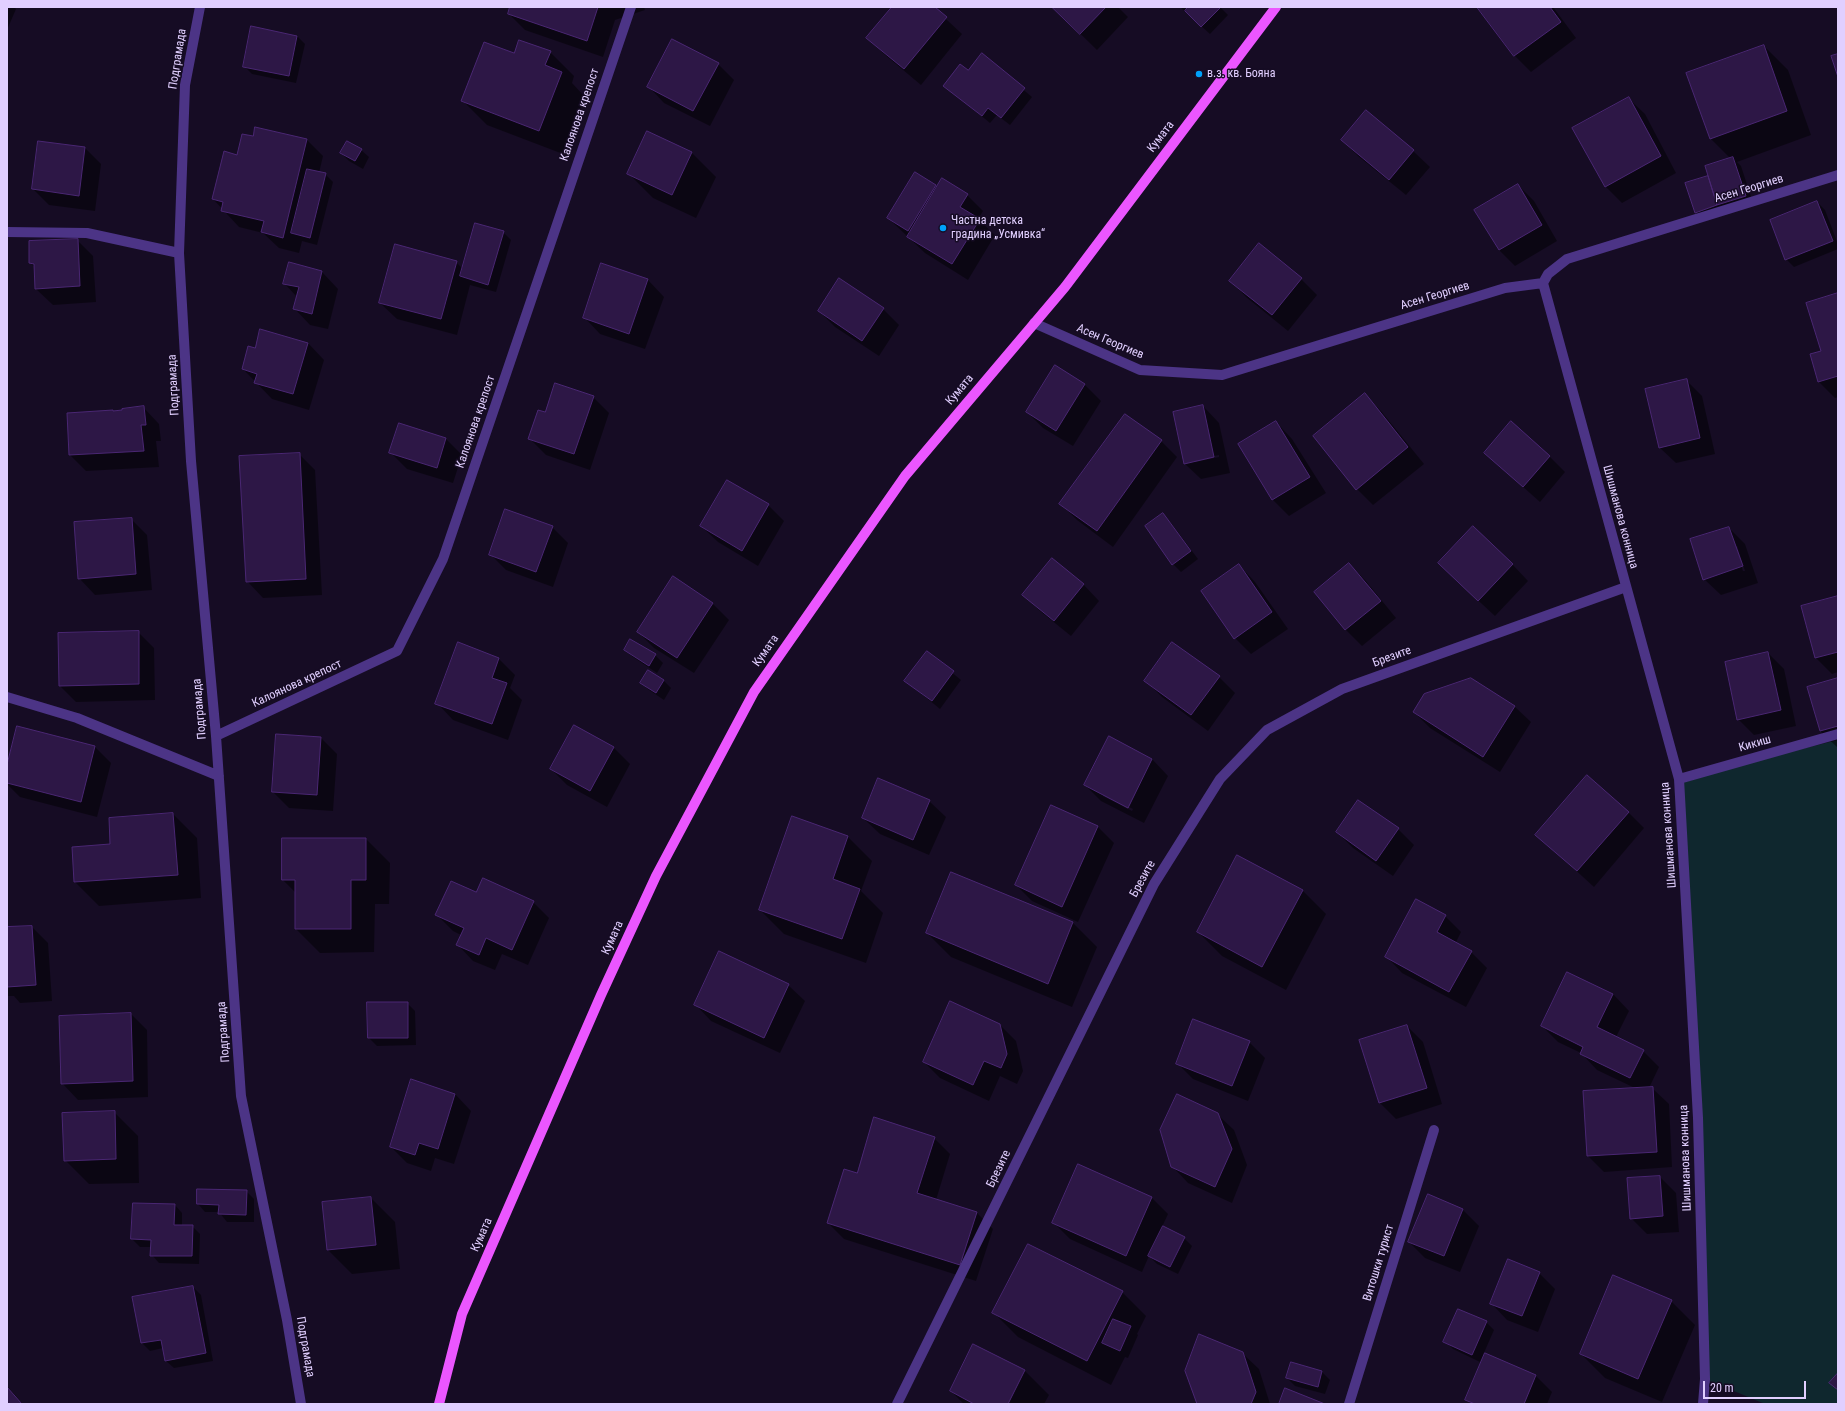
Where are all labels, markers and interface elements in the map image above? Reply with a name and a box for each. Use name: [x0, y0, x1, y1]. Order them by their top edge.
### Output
street label: Подграмада: [166, 28, 190, 90]
street label: Калоянова крепост: [557, 67, 603, 163]
place label: в.з. кв. Бояна: [1207, 67, 1275, 81]
marker: в.з. кв. Бояна: [1194, 69, 1204, 79]
street label: Кумата: [1145, 118, 1177, 156]
street label: Асен Георгиев: [1713, 172, 1785, 206]
place label: Частна детска градина „Усмивка“: [951, 214, 1045, 242]
marker: Частна детска градина „Усмивка“: [938, 223, 948, 233]
street label: Асен Георгиев: [1399, 279, 1471, 313]
street label: Асен Георгиев: [1074, 321, 1146, 363]
street label: Подграмада: [165, 354, 183, 416]
street label: Кумата: [943, 372, 977, 408]
street label: Калоянова крепост: [453, 374, 499, 470]
street label: Шишманова конница: [1599, 464, 1641, 570]
street label: Кумата: [750, 632, 782, 670]
street label: Брезите: [1371, 643, 1413, 671]
street label: Калоянова крепост: [250, 657, 344, 711]
street label: Подграмада: [190, 678, 210, 740]
street label: Кикиш: [1737, 733, 1773, 755]
street label: Шишманова конница: [1658, 781, 1680, 889]
street label: Брезите: [1127, 858, 1159, 900]
street label: Кумата: [599, 919, 627, 957]
street label: Подграмада: [215, 1001, 233, 1063]
street label: Шишманова конница: [1677, 1105, 1695, 1211]
street label: Брезите: [984, 1148, 1014, 1190]
street label: Кумата: [468, 1216, 496, 1254]
street label: Витошки турист: [1360, 1223, 1398, 1303]
street label: Подграмада: [293, 1316, 317, 1378]
scale bar: [1705, 1373, 1808, 1399]
text: 20 m: [1710, 1381, 1734, 1395]

